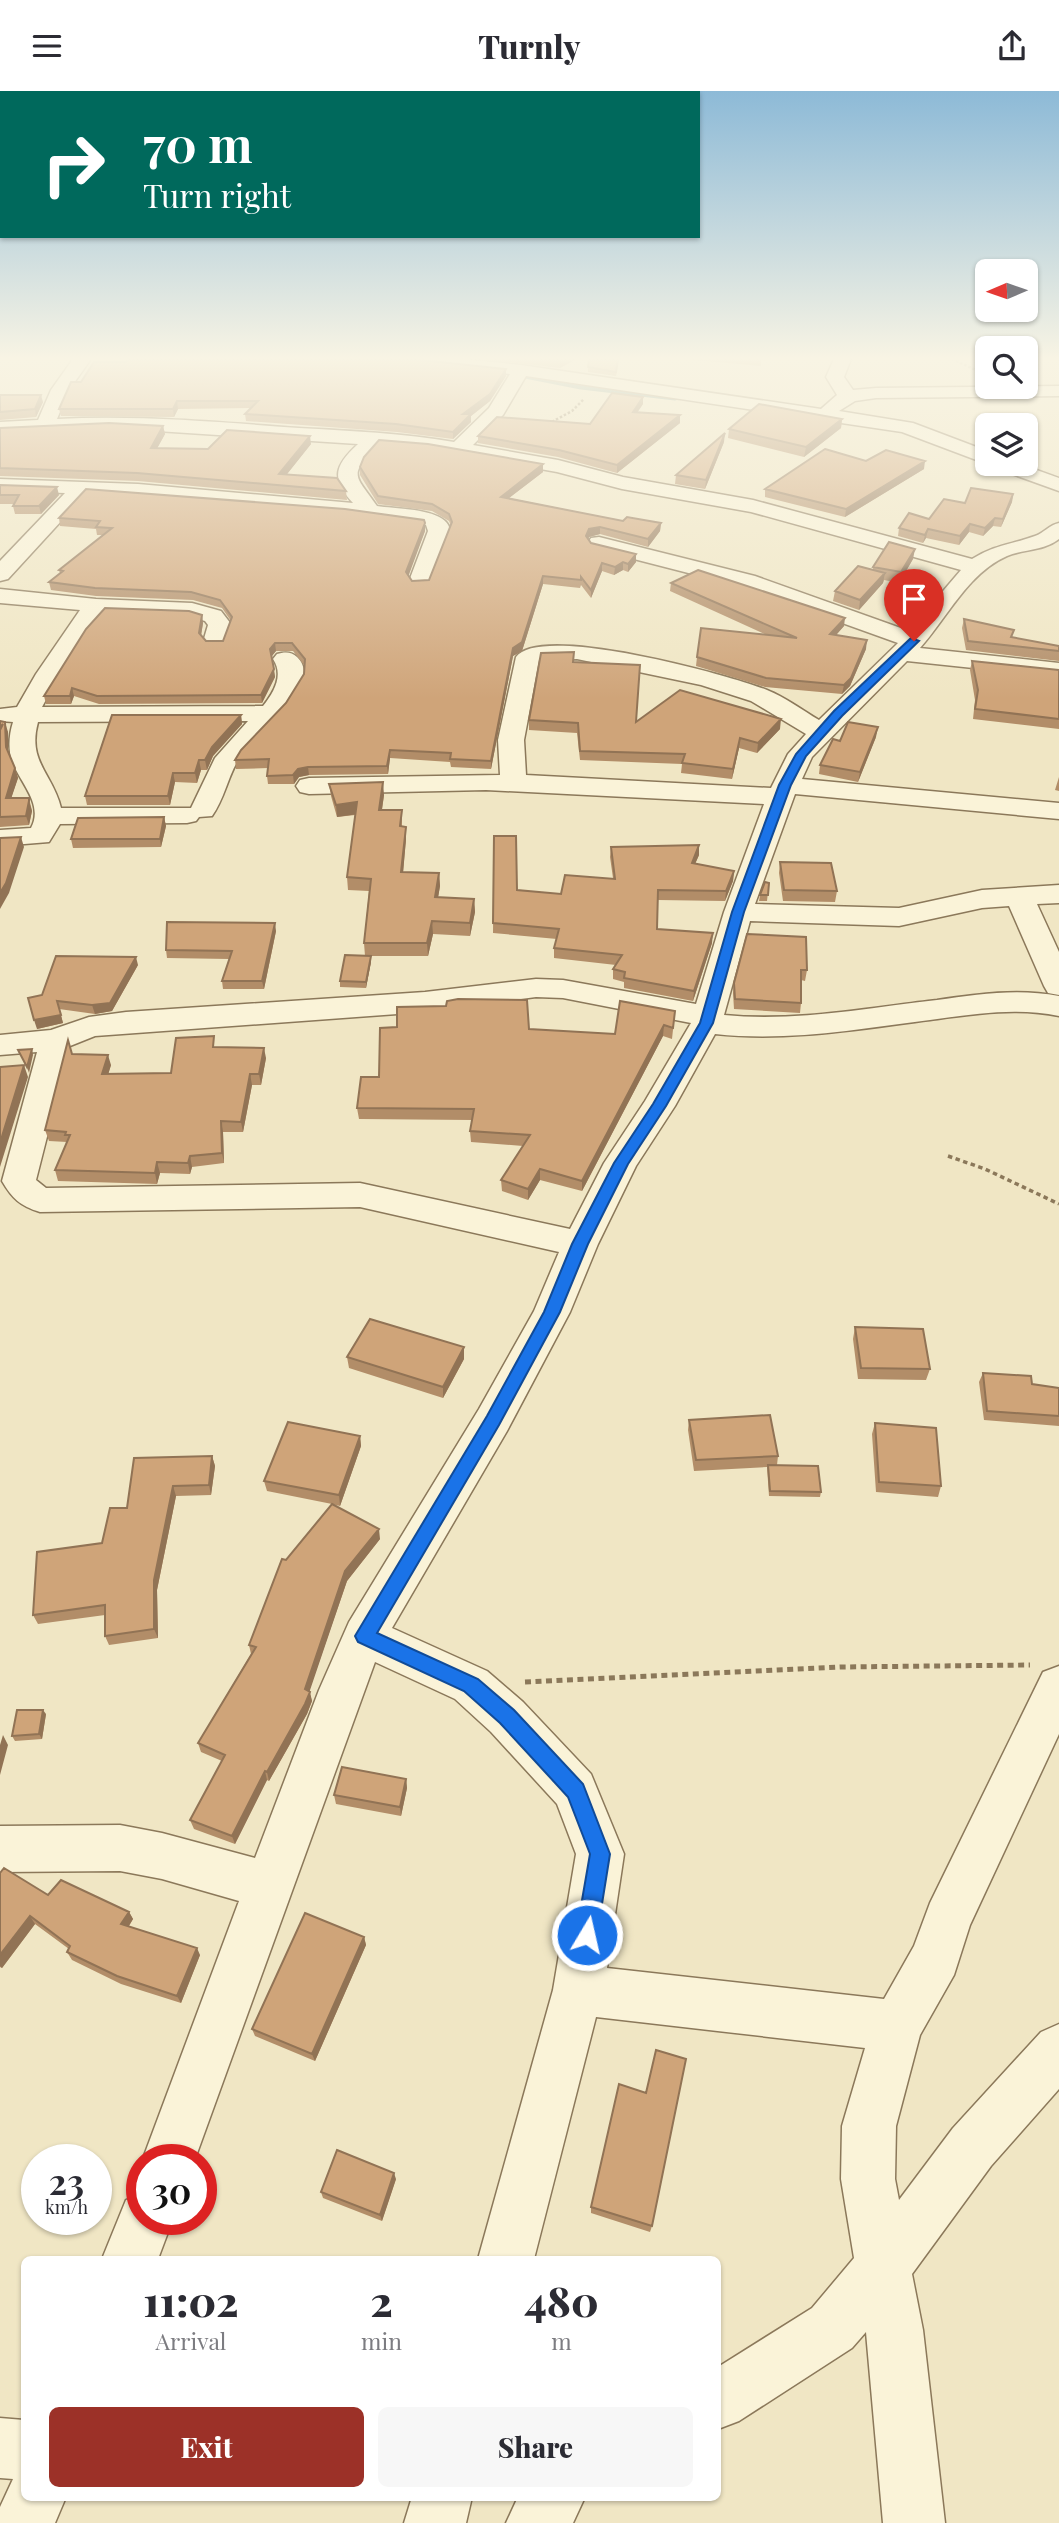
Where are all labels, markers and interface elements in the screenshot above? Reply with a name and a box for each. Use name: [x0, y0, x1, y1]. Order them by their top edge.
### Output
text: Turnly: [478, 24, 581, 67]
icon: menu: [28, 27, 66, 65]
icon: share: [993, 27, 1031, 65]
text: 70 m: [143, 110, 253, 175]
icon: right: [28, 119, 119, 210]
text: Turn right: [143, 173, 291, 216]
north arrow: [975, 259, 1038, 322]
map controls: [975, 259, 1038, 476]
button: search: [975, 336, 1038, 399]
button: layers: [975, 413, 1038, 476]
pin: [884, 569, 944, 641]
icon: arrive: [895, 580, 933, 618]
position arrow: [550, 1898, 624, 1972]
speed limit sign: 30: [126, 2144, 217, 2235]
text: 23: [49, 2157, 84, 2204]
text: km/h: [45, 2195, 88, 2219]
text: 11:02: [143, 2272, 239, 2328]
text: 2: [370, 2272, 393, 2328]
text: 480: [524, 2272, 599, 2328]
text: Arrival: [156, 2325, 226, 2356]
text: min: [361, 2325, 402, 2356]
text: m: [551, 2325, 572, 2356]
button: Exit: [49, 2407, 364, 2487]
button: Share: [378, 2407, 693, 2487]

